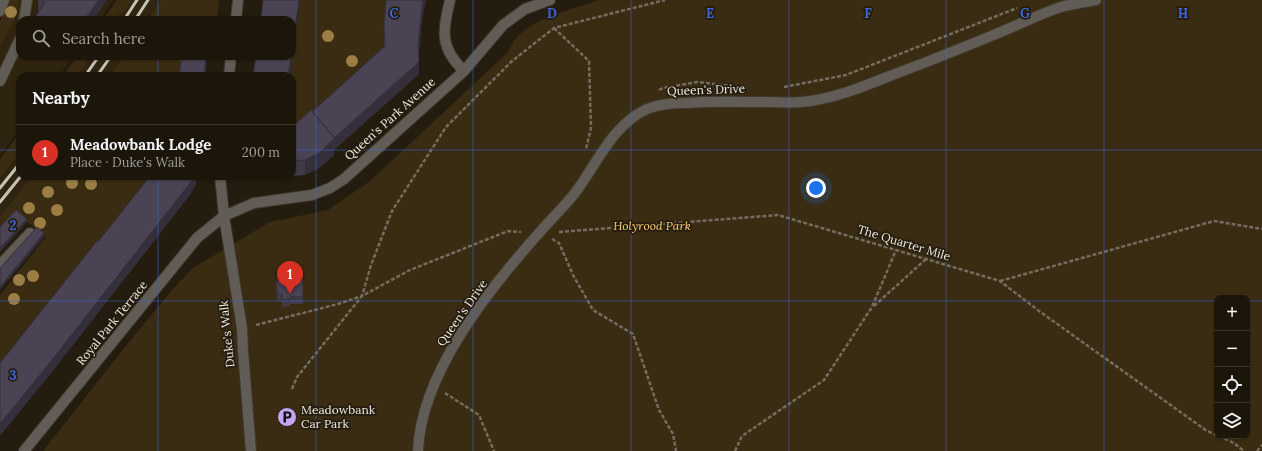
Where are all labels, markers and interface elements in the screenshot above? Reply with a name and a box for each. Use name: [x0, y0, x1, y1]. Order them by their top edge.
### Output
text: C: [390, 5, 399, 22]
text: D: [547, 5, 557, 22]
text: E: [706, 5, 714, 22]
text: F: [864, 5, 872, 22]
text: G: [1020, 5, 1030, 22]
text: H: [1178, 5, 1188, 22]
search box: [16, 16, 296, 60]
icon: search: [30, 27, 52, 49]
text: Search here: [62, 29, 145, 48]
street label: Queen's Park Avenue: [341, 74, 438, 163]
street label: Queen's Drive: [667, 81, 746, 98]
text: Nearby: [32, 87, 90, 109]
text: Meadowbank Lodge: [70, 135, 211, 154]
text: 1: [42, 144, 48, 161]
text: 200 m: [242, 144, 280, 161]
text: Place · Duke's Walk: [70, 154, 185, 171]
your location: [806, 178, 826, 198]
text: 2: [10, 217, 17, 234]
park label: Holyrood Park: [613, 218, 691, 233]
street label: The Quarter Mile: [856, 221, 953, 264]
pin: 1: [277, 261, 303, 294]
street label: Queen's Drive: [433, 276, 490, 349]
street label: Royal Park Terrace: [73, 277, 151, 368]
map controls: [1214, 295, 1250, 439]
button: +: [1214, 295, 1250, 331]
street label: Duke's Walk: [215, 299, 237, 368]
button: −: [1214, 331, 1250, 367]
text: 3: [9, 367, 17, 384]
button: locate: [1214, 367, 1250, 403]
place label: Meadowbank Car Park: [301, 402, 376, 431]
button: layers: [1214, 403, 1250, 439]
parking icon: Meadowbank Car Park: [276, 406, 298, 428]

